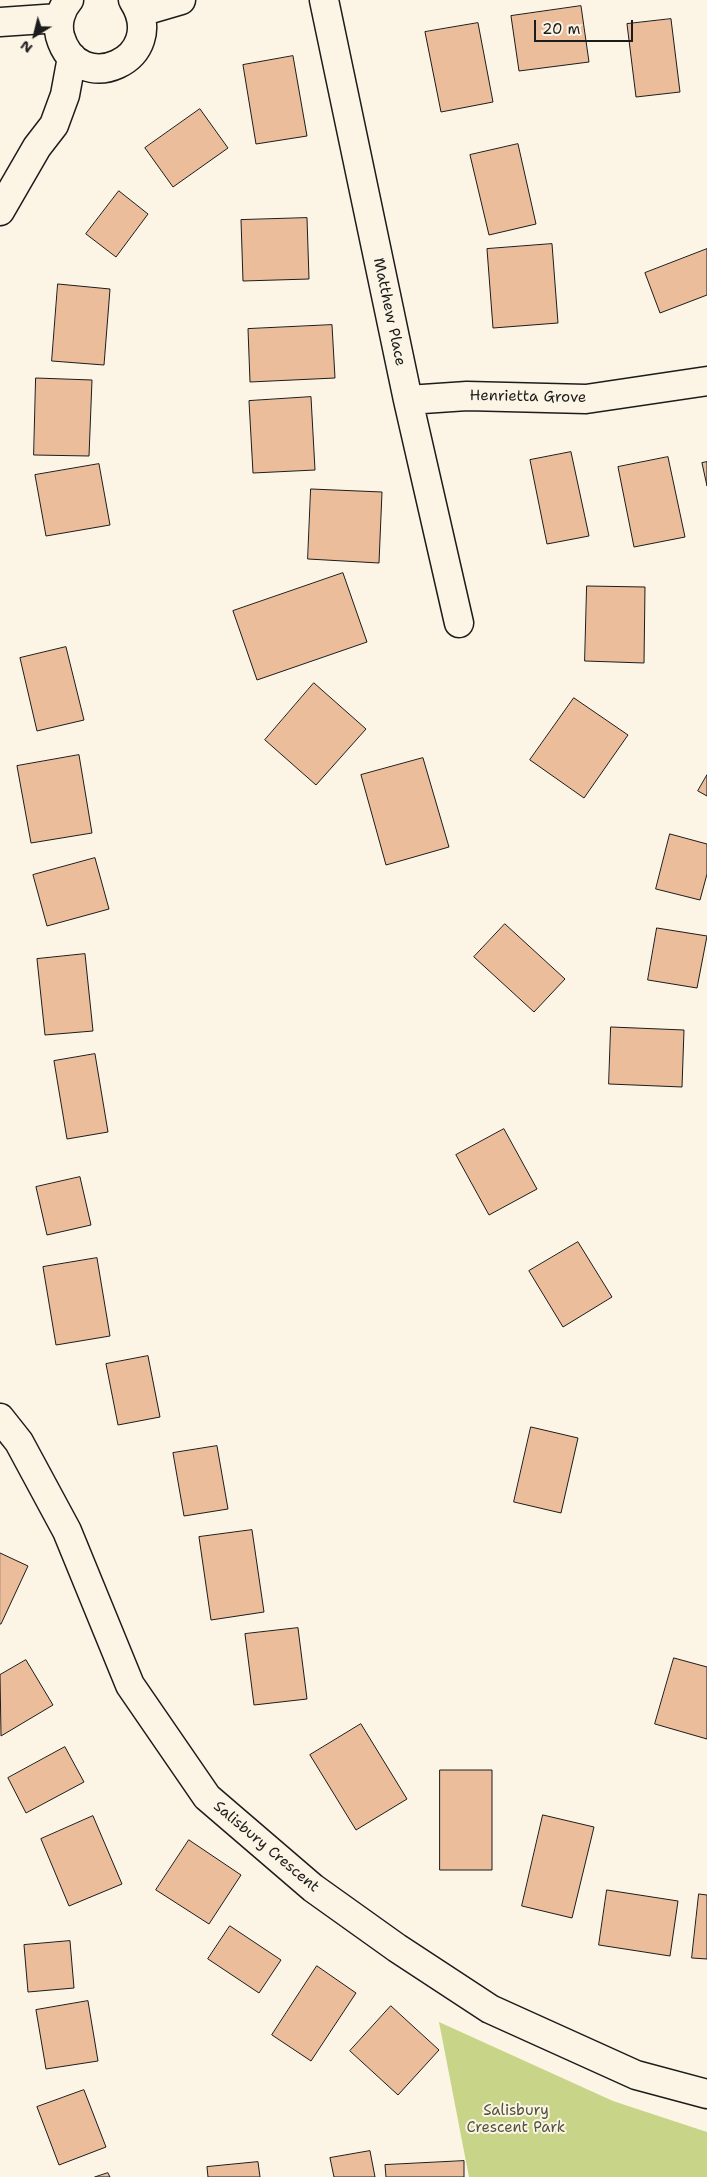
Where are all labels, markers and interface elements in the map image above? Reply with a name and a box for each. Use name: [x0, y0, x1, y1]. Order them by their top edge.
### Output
north arrow: [10, 10, 60, 60]
scale bar: [537, 10, 636, 42]
text: 20 m: [542, 19, 581, 39]
text: N: [16, 37, 36, 58]
street label: Matthew Place: [369, 256, 409, 368]
street label: Henrietta Grove: [469, 387, 587, 407]
street label: Salisbury Crescent: [209, 1798, 323, 1896]
park label: Salisbury Crescent Park: [467, 2102, 565, 2137]

